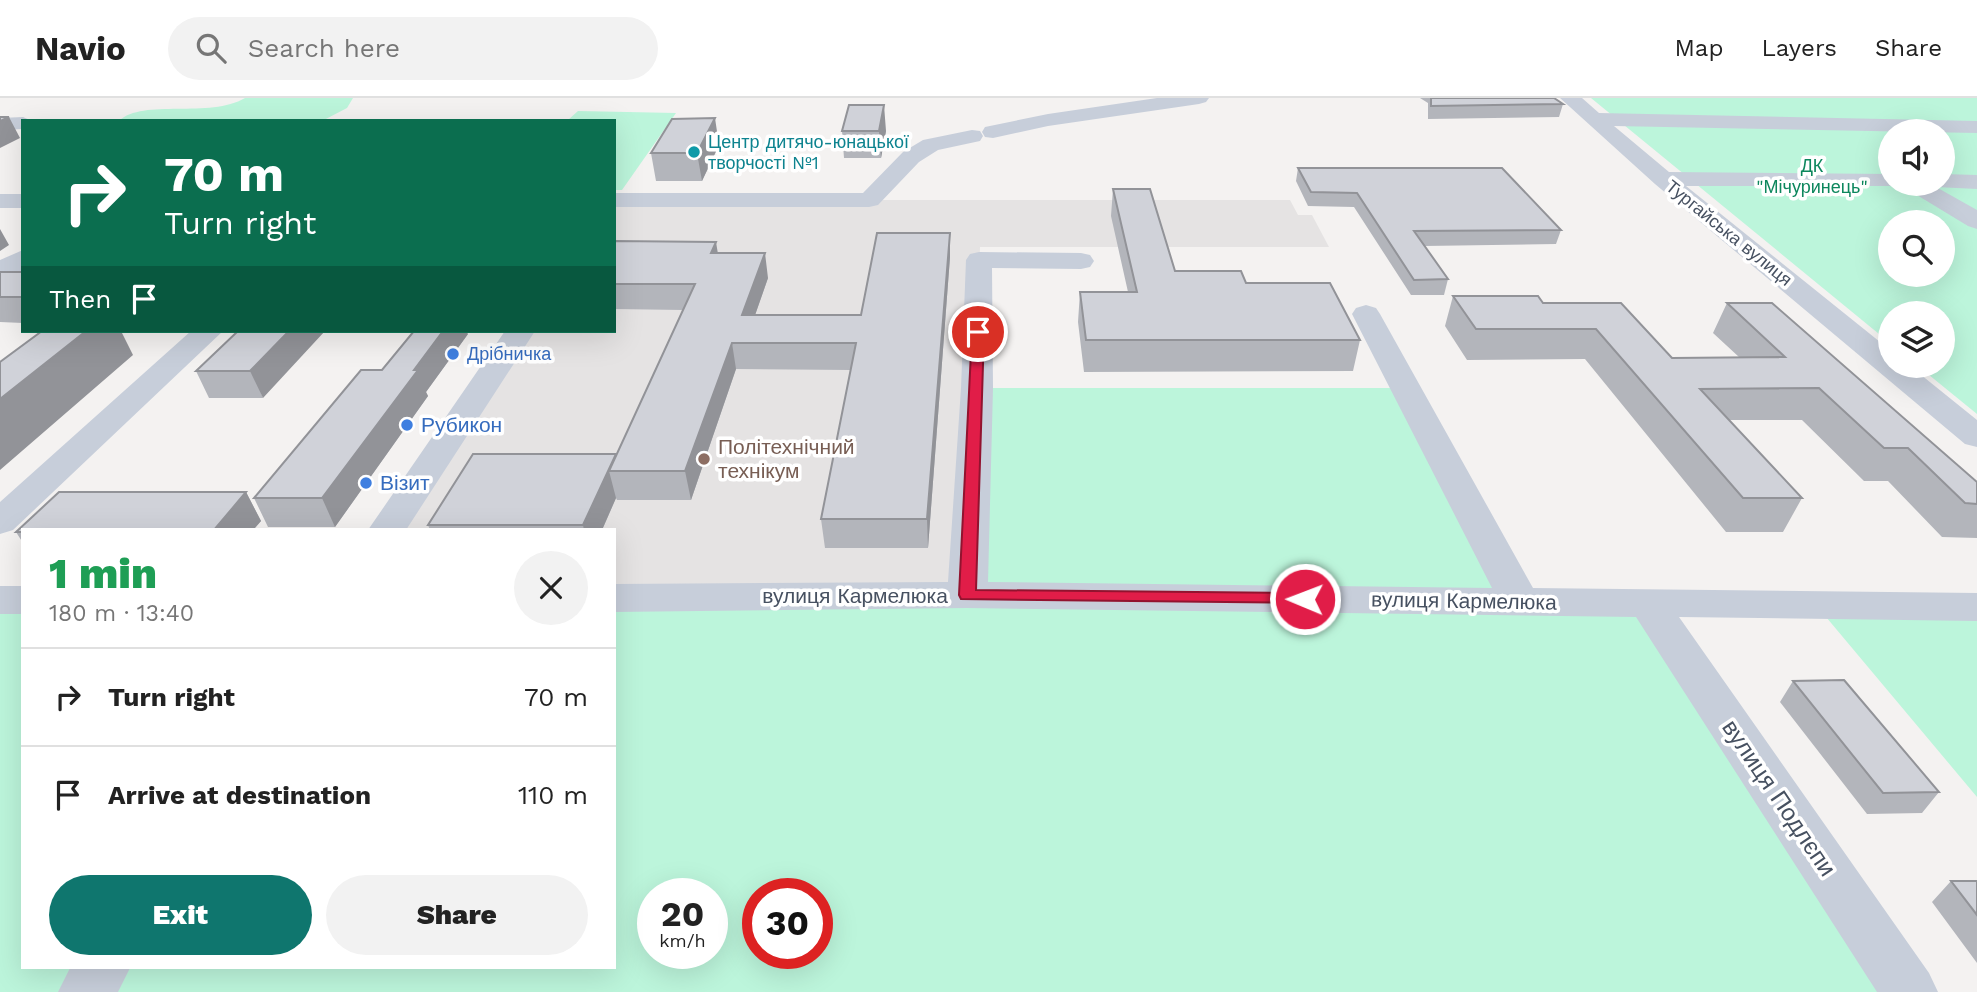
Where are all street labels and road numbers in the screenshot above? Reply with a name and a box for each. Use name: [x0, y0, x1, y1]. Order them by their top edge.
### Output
street label: Тургайська вулиця: [1662, 175, 1797, 290]
street label: вулиця Кармелюка: [762, 583, 948, 608]
street label: вулиця Кармелюка: [1371, 586, 1557, 615]
street label: вулиця Подлєпи: [1716, 714, 1842, 882]

